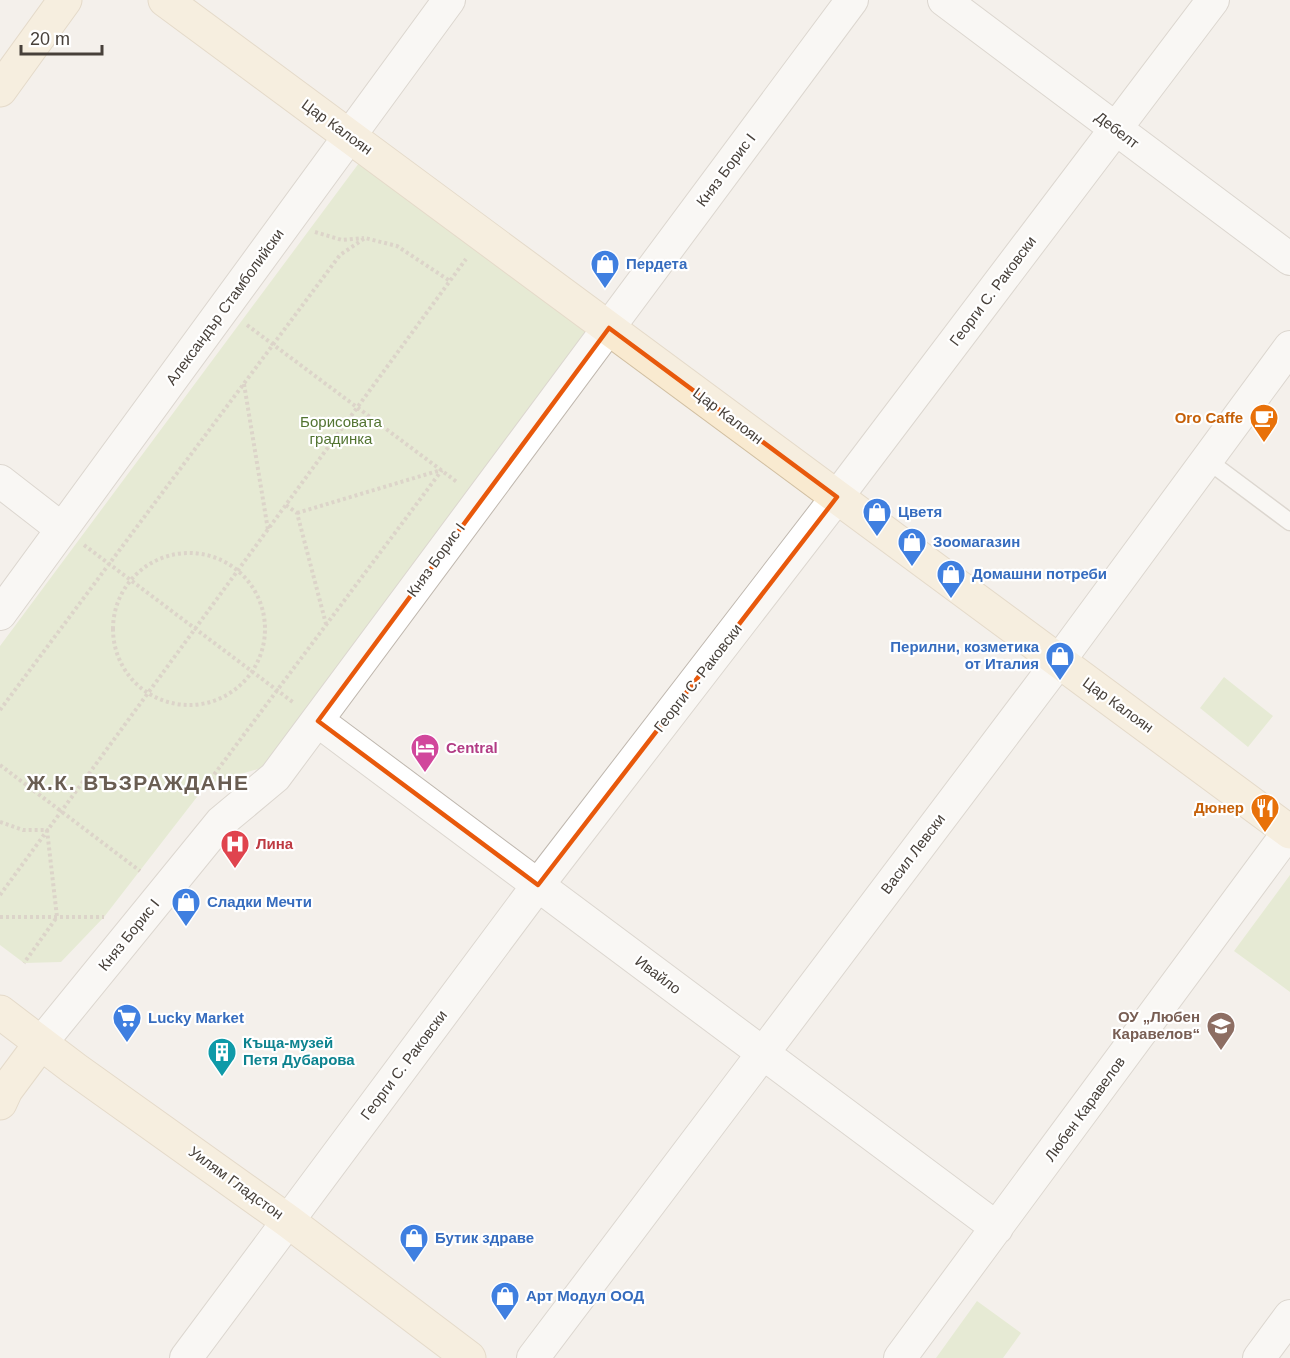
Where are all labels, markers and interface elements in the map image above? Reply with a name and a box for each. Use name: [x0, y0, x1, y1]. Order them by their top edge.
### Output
scale bar: [21, 18, 102, 56]
text: 20 m: [30, 29, 70, 49]
street label: Цар Калоян: [299, 95, 376, 158]
street label: Дебелт: [1092, 108, 1143, 152]
street label: Княз Борис I: [693, 130, 759, 210]
street label: Александър Стамболийски: [162, 225, 287, 388]
street label: Георги С. Раковски: [946, 233, 1039, 349]
shop icon: Пердета: [589, 248, 621, 290]
place label: Пердета: [626, 255, 688, 272]
street label: Цар Калоян: [690, 384, 767, 447]
cafe icon: Oro Caffe: [1248, 402, 1280, 444]
place label: Oro Caffe: [1175, 409, 1243, 426]
park label: Борисовата градинка: [300, 413, 383, 447]
shop icon: Цветя: [861, 496, 893, 538]
place label: Цветя: [898, 503, 942, 520]
street label: Княз Борис I: [403, 520, 468, 600]
shop icon: Зоомагазин: [896, 526, 928, 568]
place label: Зоомагазин: [933, 533, 1020, 550]
shop icon: Домашни потреби: [935, 558, 967, 600]
place label: Домашни потреби: [972, 565, 1107, 582]
street label: Георги С. Раковски: [650, 620, 745, 735]
place label: Перилни, козметика от Италия: [890, 638, 1040, 672]
shop icon: Перилни, козметика от Италия: [1044, 640, 1076, 682]
street label: Цар Калоян: [1080, 673, 1157, 736]
hotel icon: Central: [409, 732, 441, 774]
place label: Central: [446, 739, 498, 756]
district label: Ж.К. ВЪЗРАЖДАНЕ: [26, 771, 249, 794]
restaurant icon: Дюнер: [1249, 792, 1281, 834]
place label: Дюнер: [1194, 799, 1244, 816]
street label: Васил Левски: [877, 810, 948, 897]
hospital icon: Лина: [219, 828, 251, 870]
place label: Лина: [256, 835, 294, 852]
shop icon: Сладки Мечти: [170, 886, 202, 928]
place label: Сладки Мечти: [207, 893, 312, 910]
street label: Княз Борис I: [95, 896, 163, 974]
street label: Ивайло: [632, 952, 684, 997]
supermarket icon: Lucky Market: [111, 1002, 143, 1044]
street label: Георги С. Раковски: [357, 1007, 450, 1123]
place label: ОУ „Любен Каравелов“: [1112, 1008, 1200, 1042]
place label: Lucky Market: [148, 1009, 244, 1026]
school or university icon: ОУ „Любен Каравелов“: [1205, 1010, 1237, 1052]
place label: Къща-музей Петя Дубарова: [243, 1034, 355, 1068]
building icon: Къща-музей Петя Дубарова: [206, 1036, 238, 1078]
street label: Любен Каравелов: [1041, 1053, 1128, 1164]
street label: Уилям Гладстон: [186, 1143, 287, 1223]
shop icon: Бутик здраве: [398, 1222, 430, 1264]
place label: Бутик здраве: [435, 1229, 534, 1246]
shop icon: Арт Модул ООД: [489, 1280, 521, 1322]
place label: Арт Модул ООД: [526, 1287, 644, 1304]

